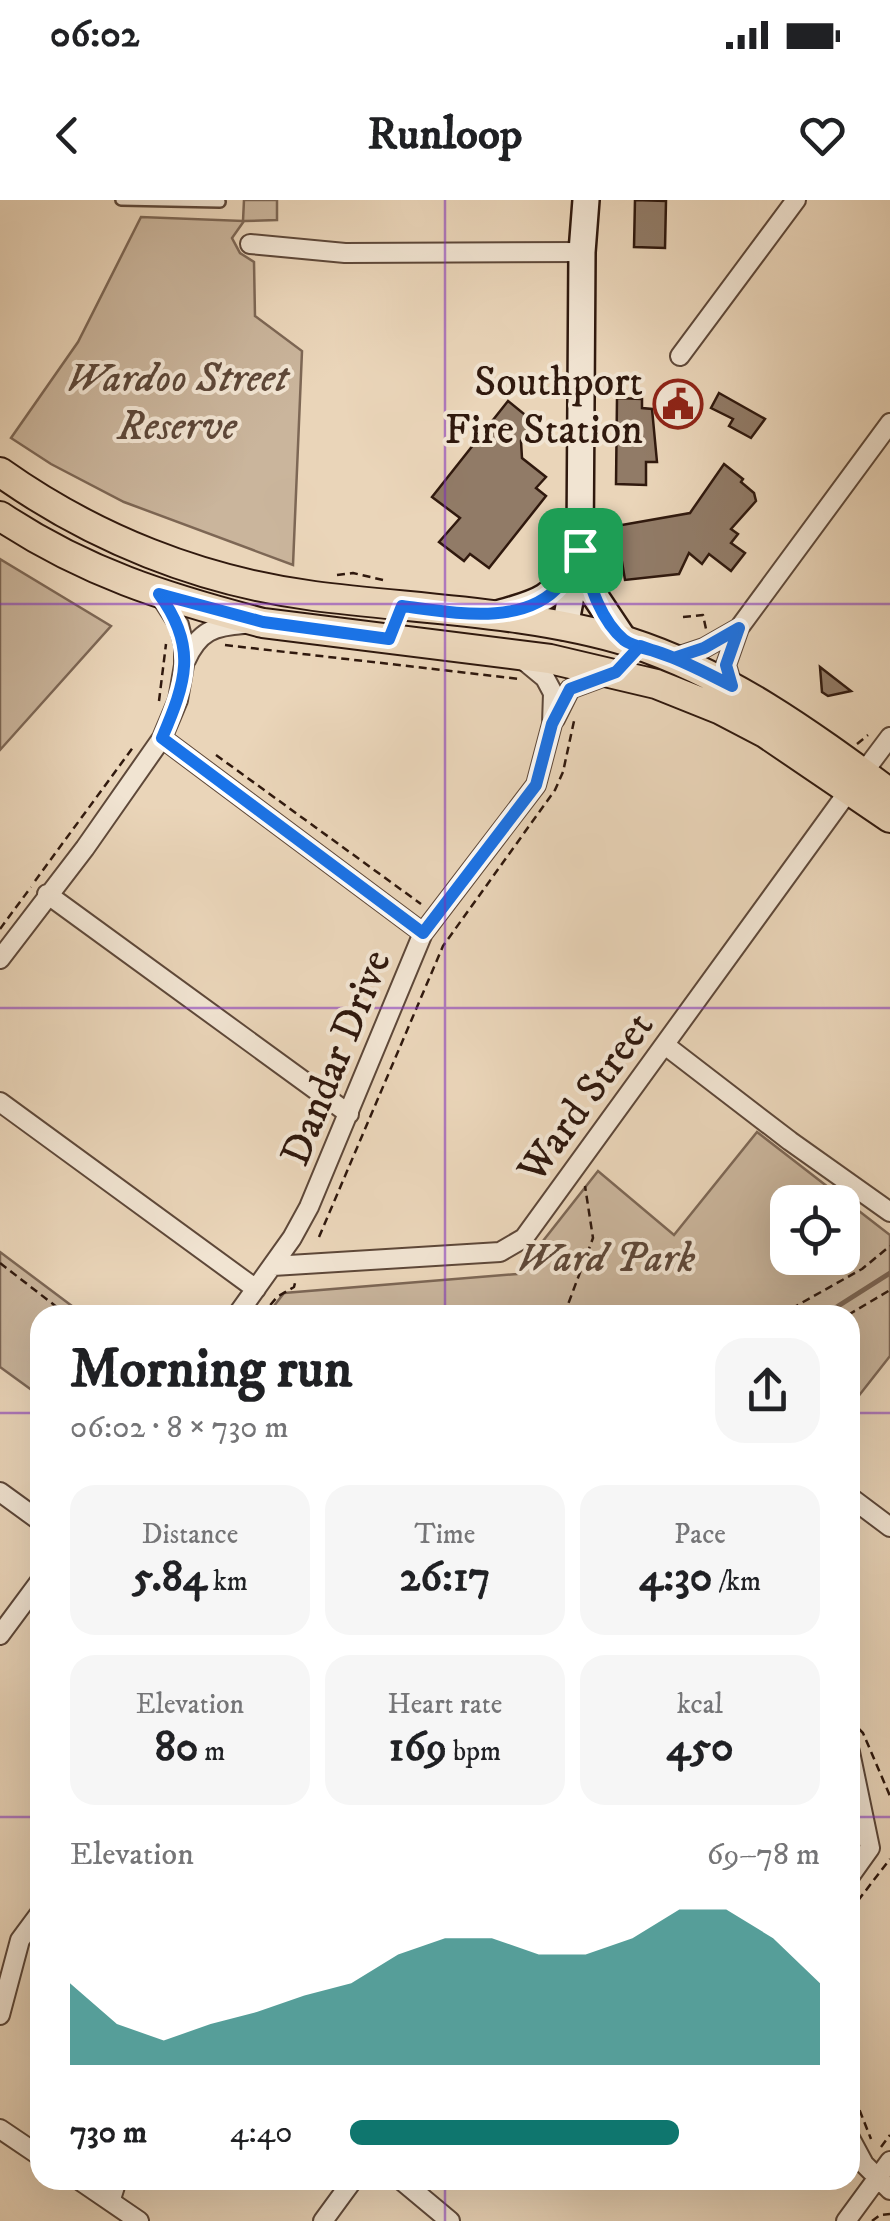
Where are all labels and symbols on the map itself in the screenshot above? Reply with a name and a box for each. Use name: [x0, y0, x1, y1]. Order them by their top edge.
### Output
park label: Wardoo Street Reserve: [66, 353, 291, 453]
place label: Southport Fire Station: [444, 357, 643, 457]
public building icon: Southport Fire Station: [652, 378, 704, 430]
pin: [538, 508, 623, 593]
street label: Dandar Drive: [270, 943, 404, 1174]
street label: Ward Street: [506, 1002, 666, 1194]
park label: Ward Park: [517, 1233, 696, 1285]

